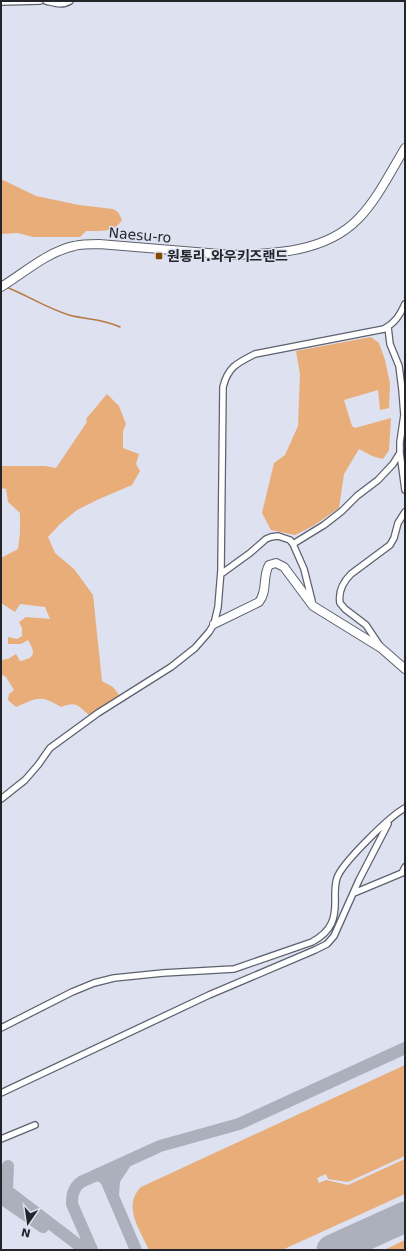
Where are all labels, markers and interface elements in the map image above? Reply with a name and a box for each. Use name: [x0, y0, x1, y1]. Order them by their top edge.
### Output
street label: Naesu-ro: [108, 224, 172, 246]
place label: 원통리.와우키즈랜드: [167, 248, 288, 264]
marker: 원통리.와우키즈랜드: [154, 251, 164, 261]
north arrow: [8, 1203, 48, 1243]
text: N: [20, 1225, 32, 1240]

